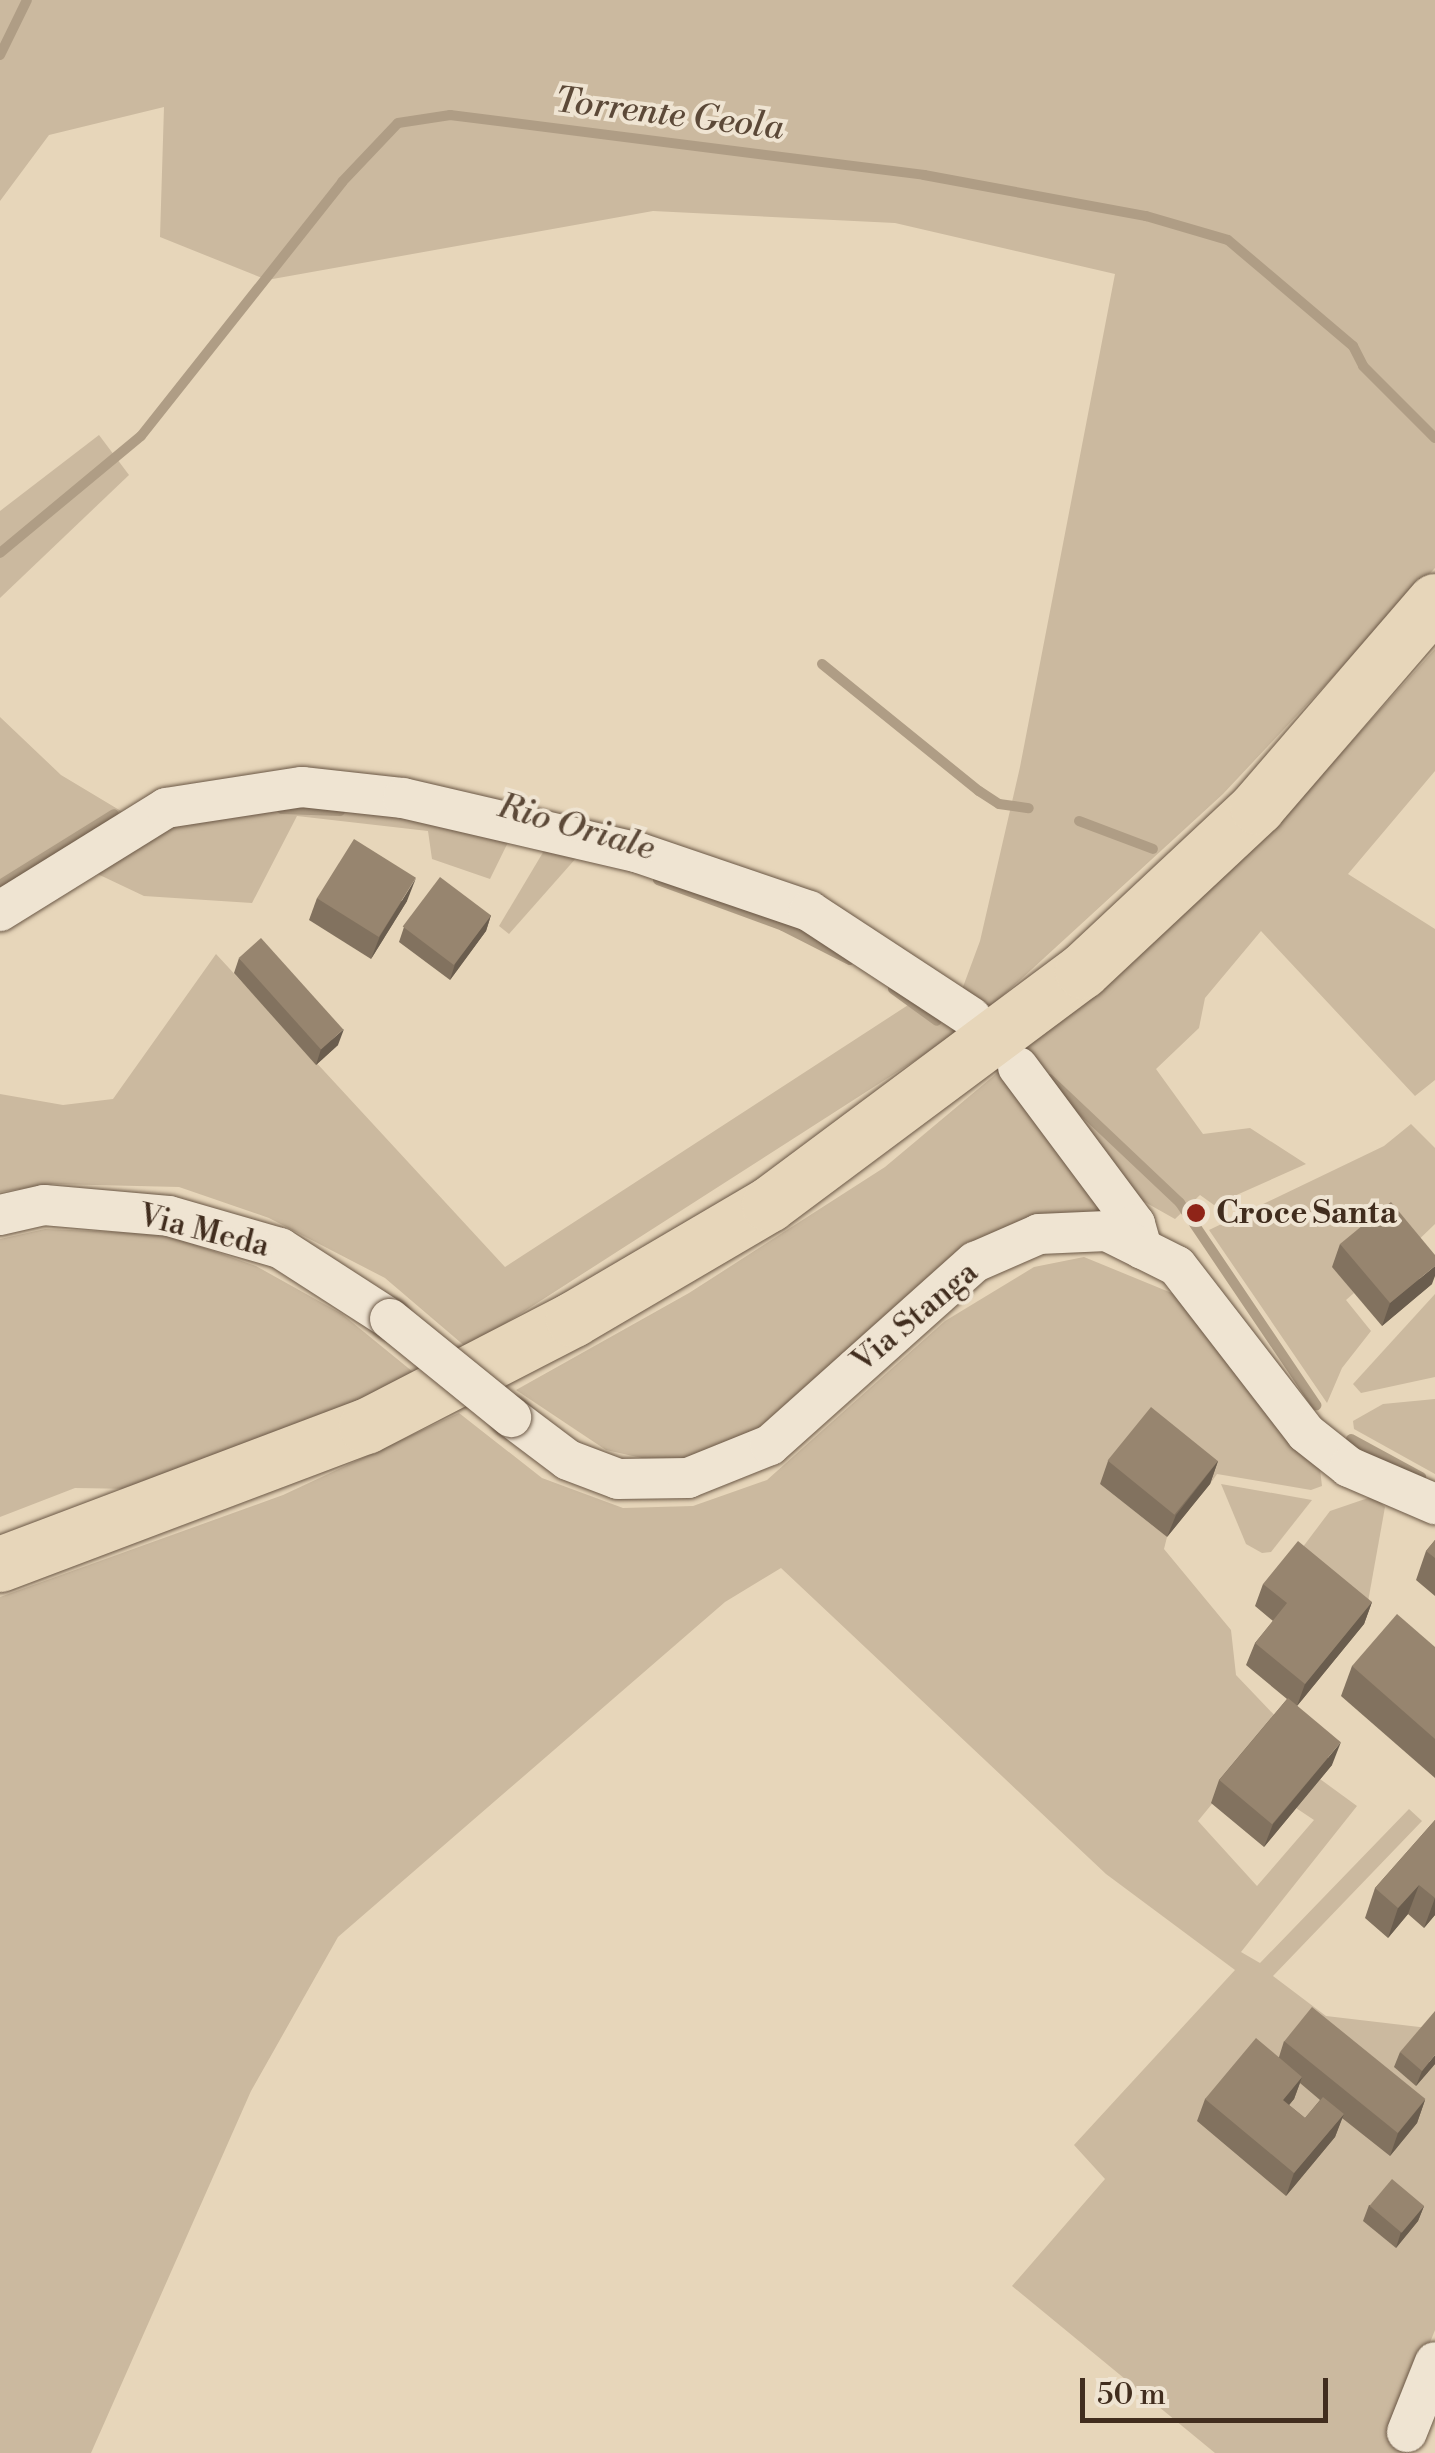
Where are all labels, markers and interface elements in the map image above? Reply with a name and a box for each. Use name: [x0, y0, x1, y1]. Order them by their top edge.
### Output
water label: Torrente Geola: [552, 80, 786, 150]
water label: Rio Oriale: [493, 786, 659, 870]
place label: Croce Santa: [1216, 1194, 1397, 1232]
street label: Via Meda: [135, 1196, 273, 1266]
marker: Croce Santa: [1185, 1202, 1207, 1224]
street label: Via Stanga: [844, 1253, 986, 1381]
scale bar: [1085, 2358, 1332, 2420]
text: 50 m: [1097, 2376, 1166, 2414]

